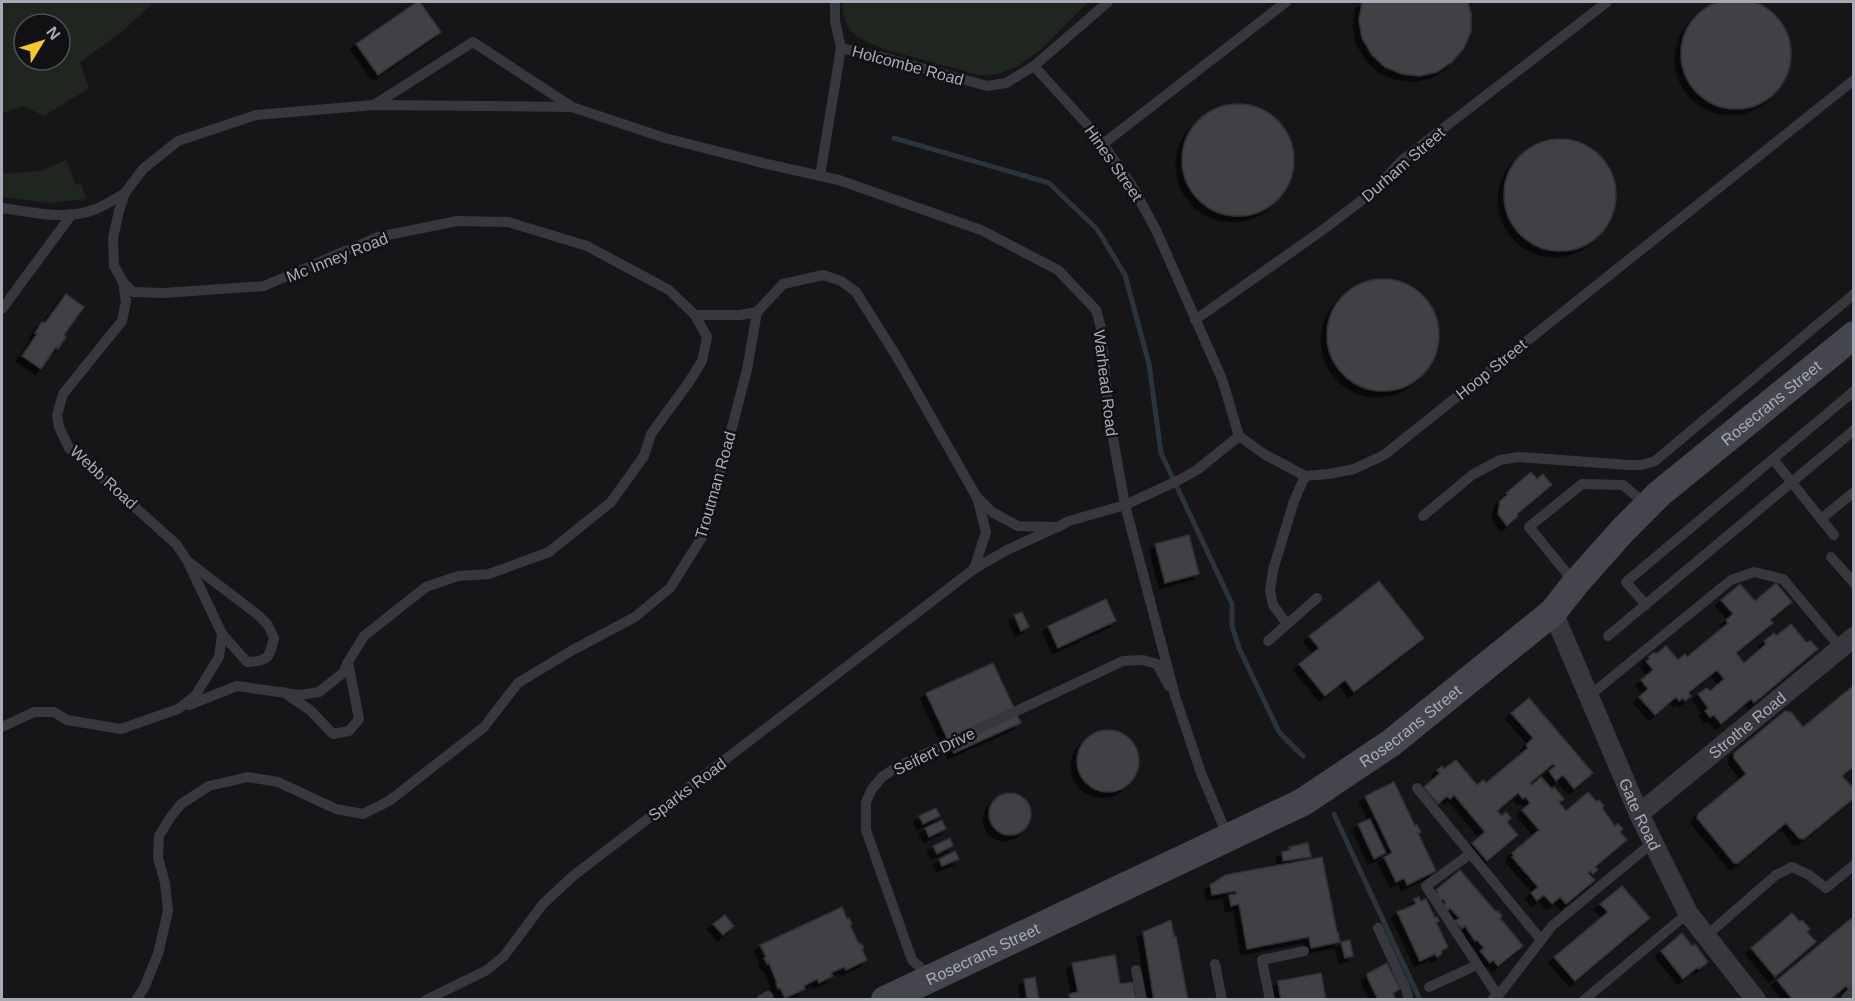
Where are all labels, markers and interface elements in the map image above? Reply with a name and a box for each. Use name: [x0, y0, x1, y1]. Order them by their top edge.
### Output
north arrow: [12, 12, 72, 72]
text: N: [43, 23, 64, 43]
street label: Holcombe Road: [850, 42, 965, 89]
street label: Hines Street: [1081, 122, 1146, 205]
street label: Durham Street: [1358, 123, 1449, 205]
street label: Mc Inney Road: [284, 229, 390, 286]
street label: Warhead Road: [1091, 329, 1120, 437]
street label: Hoop Street: [1453, 336, 1530, 403]
street label: Rosecrans Street: [1718, 357, 1825, 449]
street label: Troutman Road: [692, 430, 739, 541]
street label: Webb Road: [67, 442, 140, 512]
street label: Rosecrans Street: [1356, 681, 1465, 771]
street label: Strothe Road: [1706, 689, 1789, 762]
street label: Seifert Drive: [891, 724, 978, 778]
street label: Sparks Road: [645, 755, 729, 824]
street label: Gate Road: [1616, 776, 1664, 853]
street label: Rosecrans Street: [923, 920, 1043, 988]

